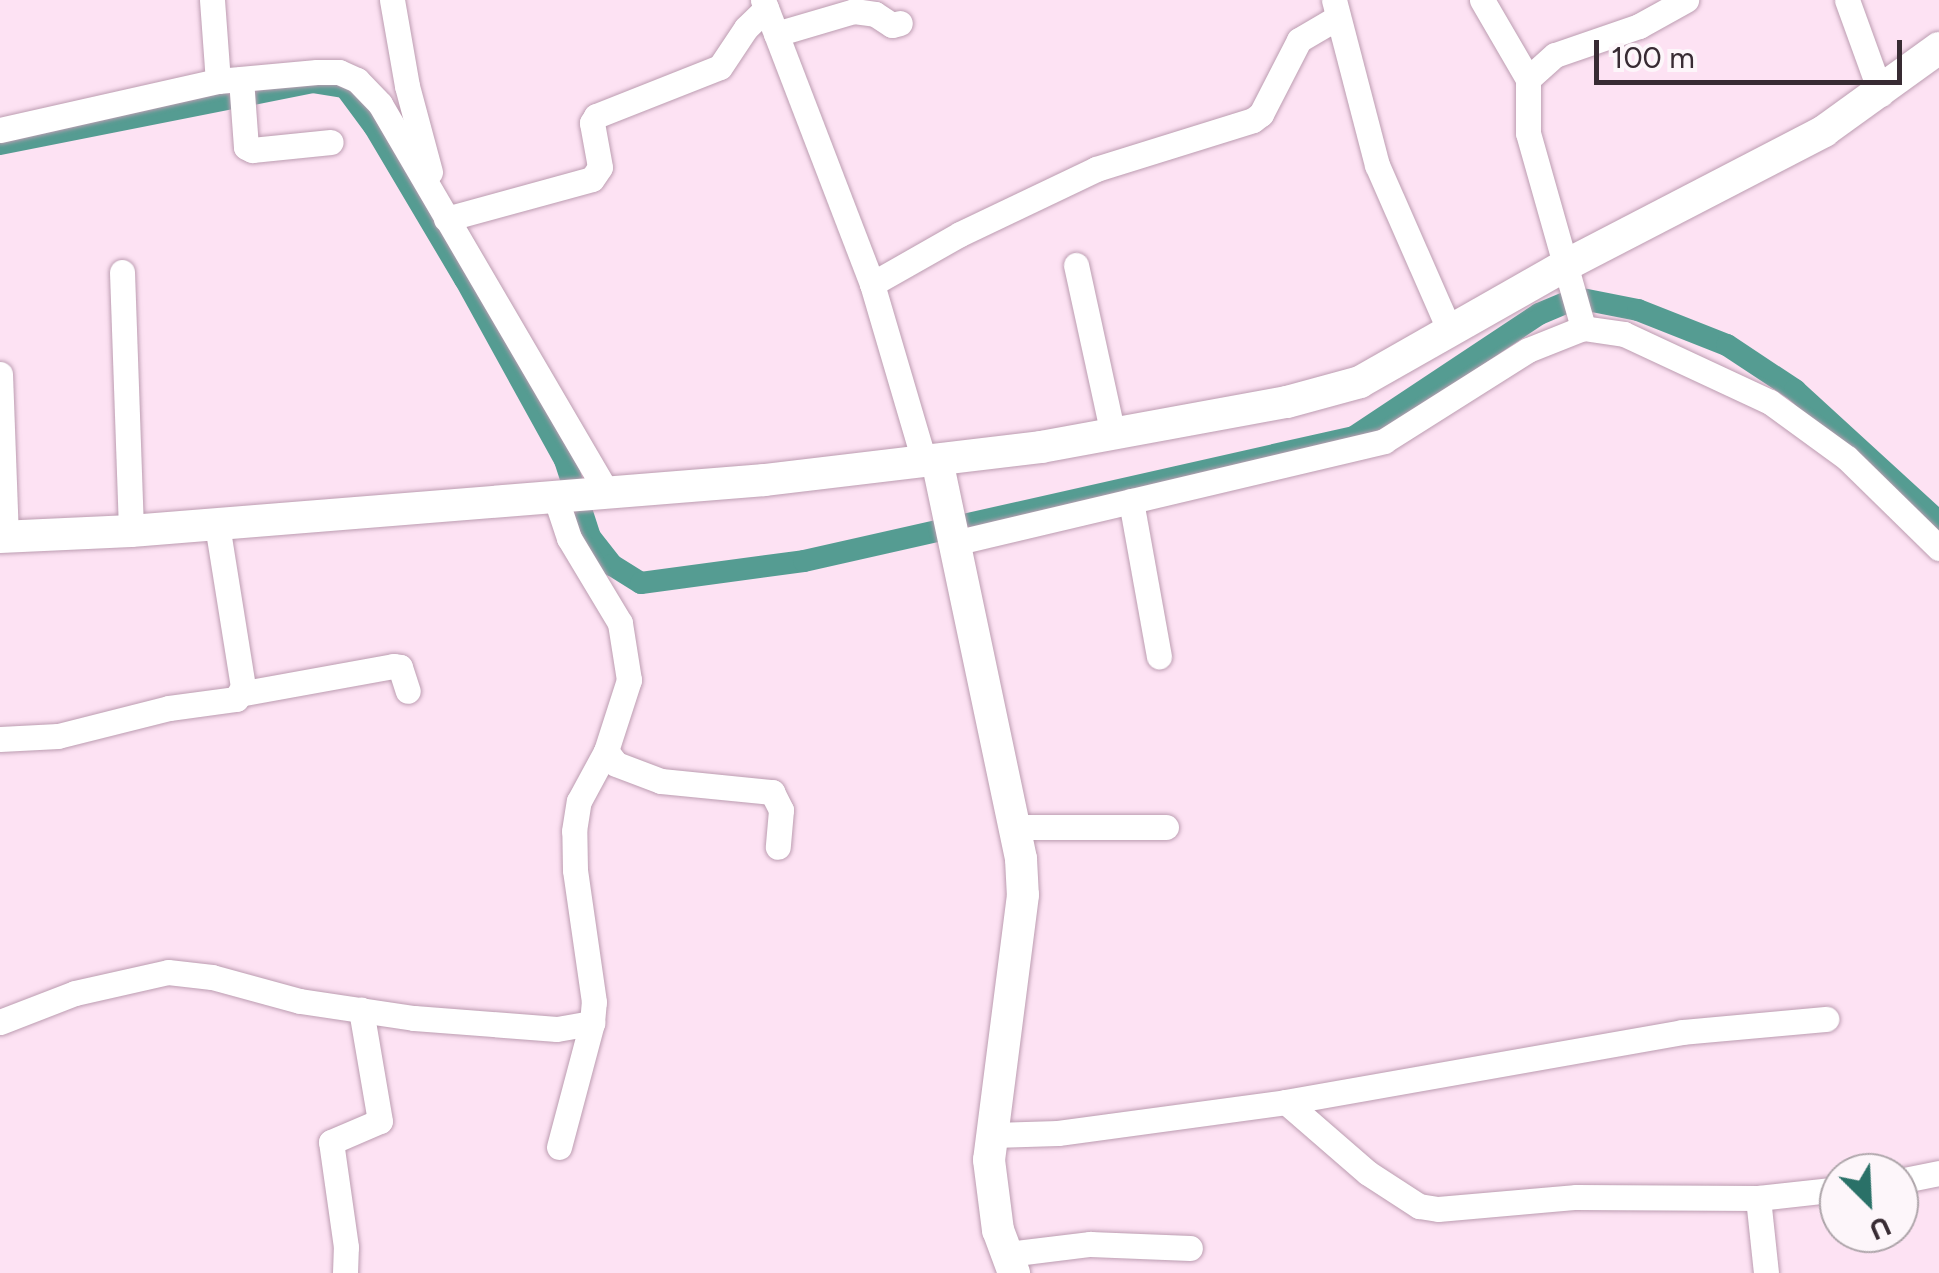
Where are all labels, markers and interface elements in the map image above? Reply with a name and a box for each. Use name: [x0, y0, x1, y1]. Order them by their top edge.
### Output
scale bar: [1599, 20, 1906, 82]
text: 100 m: [1611, 39, 1695, 76]
north arrow: [1819, 1153, 1919, 1253]
text: U: [1864, 1209, 1896, 1248]

